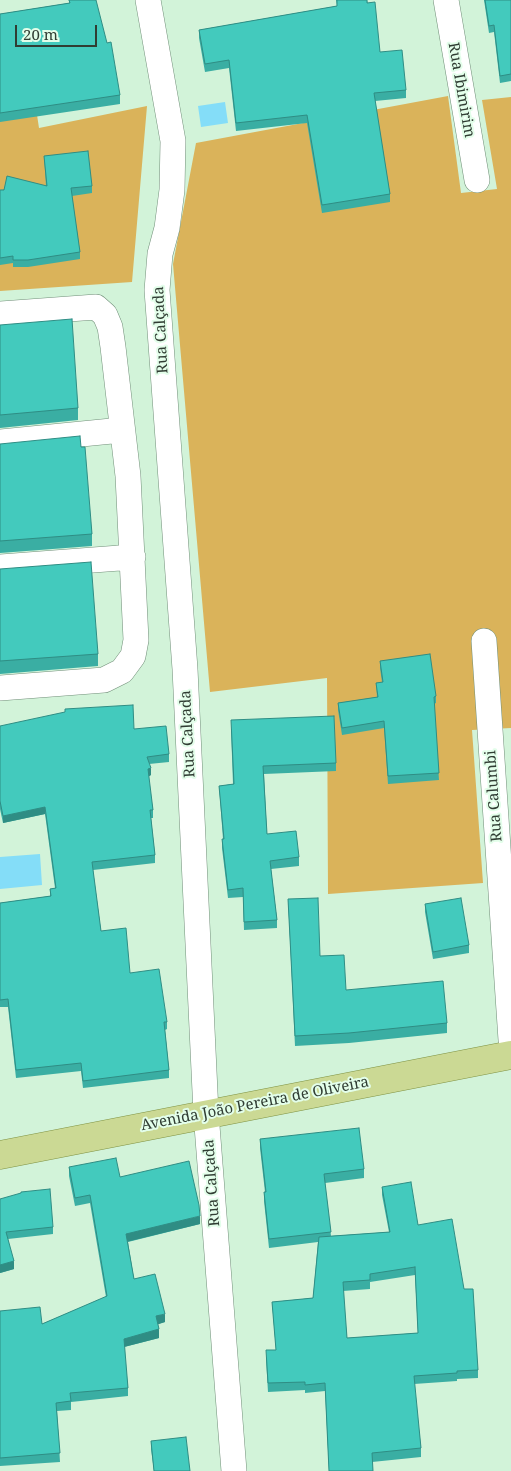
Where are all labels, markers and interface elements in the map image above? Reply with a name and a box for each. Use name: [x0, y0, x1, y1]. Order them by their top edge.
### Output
scale bar: [18, 15, 100, 47]
text: 20 m: [23, 24, 58, 44]
street label: Rua Ibimirim: [444, 41, 478, 139]
street label: Rua Calçada: [150, 286, 172, 374]
street label: Rua Calçada: [177, 690, 199, 778]
street label: Rua Calumbi: [482, 750, 506, 842]
street label: Avenida João Pereira de Oliveira: [139, 1073, 371, 1135]
street label: Rua Calçada: [200, 1139, 224, 1227]

